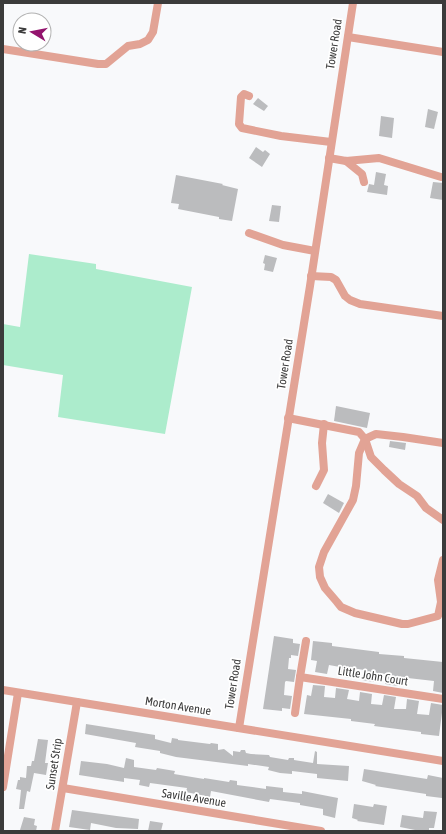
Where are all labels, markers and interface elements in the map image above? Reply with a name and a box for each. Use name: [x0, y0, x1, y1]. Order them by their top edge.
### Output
north arrow: [12, 12, 52, 52]
street label: Tower Road: [323, 18, 345, 70]
text: N: [16, 26, 29, 35]
street label: Tower Road: [274, 338, 296, 390]
street label: Tower Road: [222, 658, 244, 710]
street label: Little John Court: [337, 664, 410, 689]
street label: Morton Avenue: [144, 694, 212, 718]
street label: Sunset Strip: [43, 737, 65, 791]
street label: Saville Avenue: [161, 786, 227, 810]

